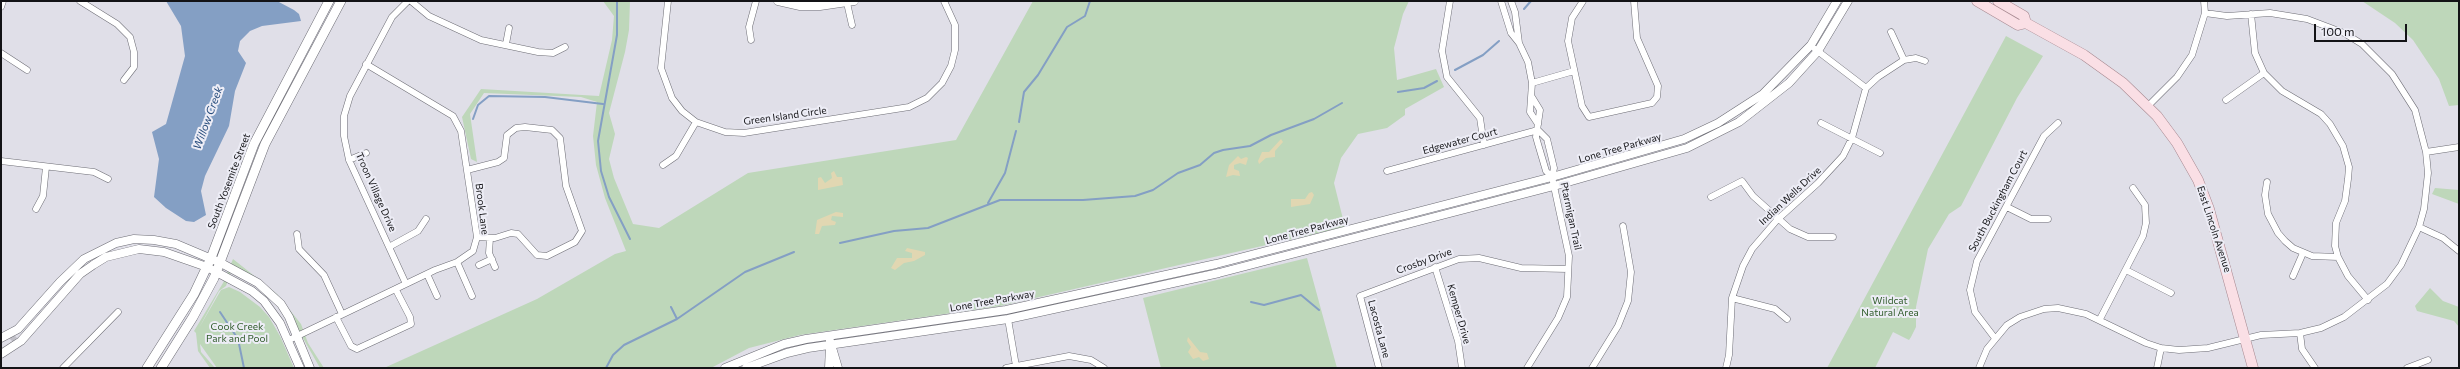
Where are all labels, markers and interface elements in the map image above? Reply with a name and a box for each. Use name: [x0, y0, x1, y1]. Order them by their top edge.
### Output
scale bar: [2316, 16, 2409, 42]
text: 100 m: [2321, 24, 2355, 38]
water label: Willow Creek: [190, 85, 226, 151]
street label: Green Island Circle: [743, 104, 827, 128]
street label: Edgewater Court: [1421, 125, 1499, 157]
street label: Lone Tree Parkway: [1577, 130, 1663, 166]
street label: South Yosemite Street: [205, 132, 253, 230]
street label: South Buckingham Court: [1966, 148, 2030, 254]
street label: Troon Village Drive: [353, 151, 399, 233]
street label: Indian Wells Drive: [1757, 164, 1823, 228]
street label: Ptarmigan Trail: [1558, 181, 1584, 251]
street label: Brook Lane: [473, 183, 491, 235]
street label: East Lincoln Avenue: [2194, 184, 2234, 274]
street label: Lone Tree Parkway: [1264, 213, 1350, 247]
street label: Crosby Drive: [1395, 245, 1453, 277]
street label: Kemper Drive: [1445, 283, 1473, 345]
street label: Lone Tree Parkway: [949, 288, 1035, 314]
park label: Wildcat Natural Area: [1861, 295, 1919, 318]
street label: Lacosta Lane: [1366, 299, 1392, 359]
park label: Cook Creek Park and Pool: [206, 321, 268, 344]

